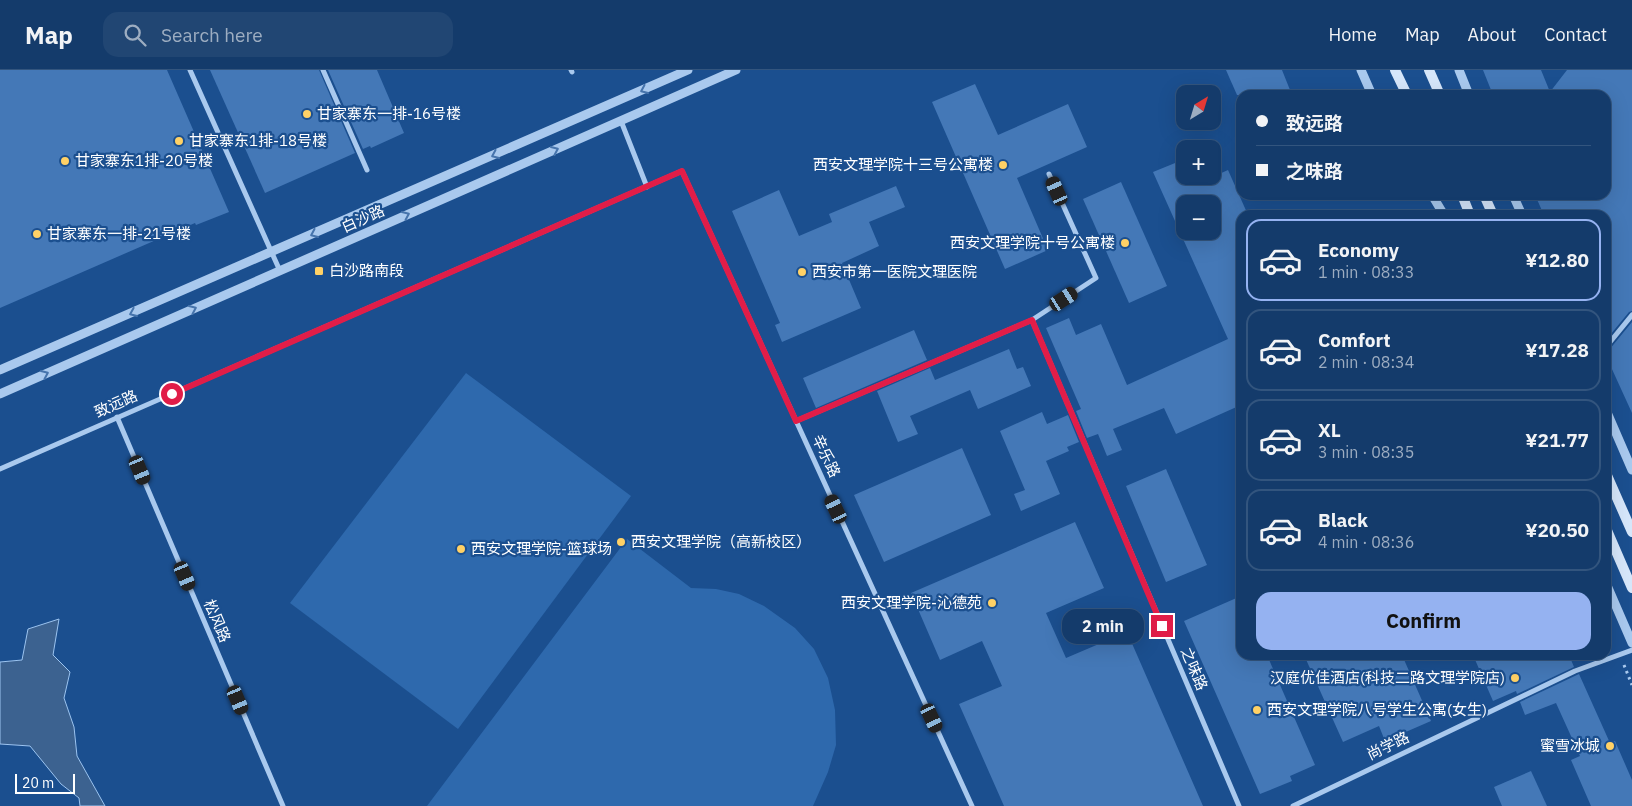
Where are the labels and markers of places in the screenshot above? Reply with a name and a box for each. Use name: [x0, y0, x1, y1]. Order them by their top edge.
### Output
place label: 甘家寨东一排-16号楼: [317, 104, 461, 123]
marker: 甘家寨东一排-16号楼: [301, 108, 313, 120]
place label: 甘家寨东1排-18号楼: [189, 131, 327, 150]
marker: 甘家寨东1排-18号楼: [173, 135, 185, 147]
place label: 甘家寨东1排-20号楼: [75, 151, 213, 170]
marker: 甘家寨东1排-20号楼: [59, 155, 71, 167]
place label: 西安文理学院十三号公寓楼: [813, 155, 993, 174]
marker: 西安文理学院十三号公寓楼: [997, 159, 1009, 171]
place label: 甘家寨东一排-21号楼: [47, 224, 191, 243]
marker: 甘家寨东一排-21号楼: [31, 228, 43, 240]
place label: 西安文理学院十号公寓楼: [950, 233, 1115, 252]
marker: 西安文理学院十号公寓楼: [1119, 237, 1131, 249]
place label: 白沙路南段: [329, 261, 404, 280]
place label: 西安市第一医院文理医院: [812, 262, 977, 281]
marker: 白沙路南段: [313, 265, 325, 277]
marker: 西安市第一医院文理医院: [796, 266, 808, 278]
place label: 西安文理学院（高新校区）: [631, 532, 811, 551]
marker: 西安文理学院（高新校区）: [615, 536, 627, 548]
place label: 西安文理学院-篮球场: [471, 539, 612, 558]
marker: 西安文理学院-篮球场: [455, 543, 467, 555]
place label: 西安文理学院-沁德苑: [841, 593, 982, 612]
marker: 西安文理学院-沁德苑: [986, 597, 998, 609]
place label: 汉庭优佳酒店(科技二路文理学院店): [1270, 668, 1505, 687]
marker: 汉庭优佳酒店(科技二路文理学院店): [1509, 672, 1521, 684]
place label: 西安文理学院八号学生公寓(女生): [1267, 700, 1487, 719]
marker: 西安文理学院八号学生公寓(女生): [1251, 704, 1263, 716]
place label: 蜜雪冰城: [1540, 736, 1600, 755]
marker: 蜜雪冰城: [1604, 740, 1616, 752]

